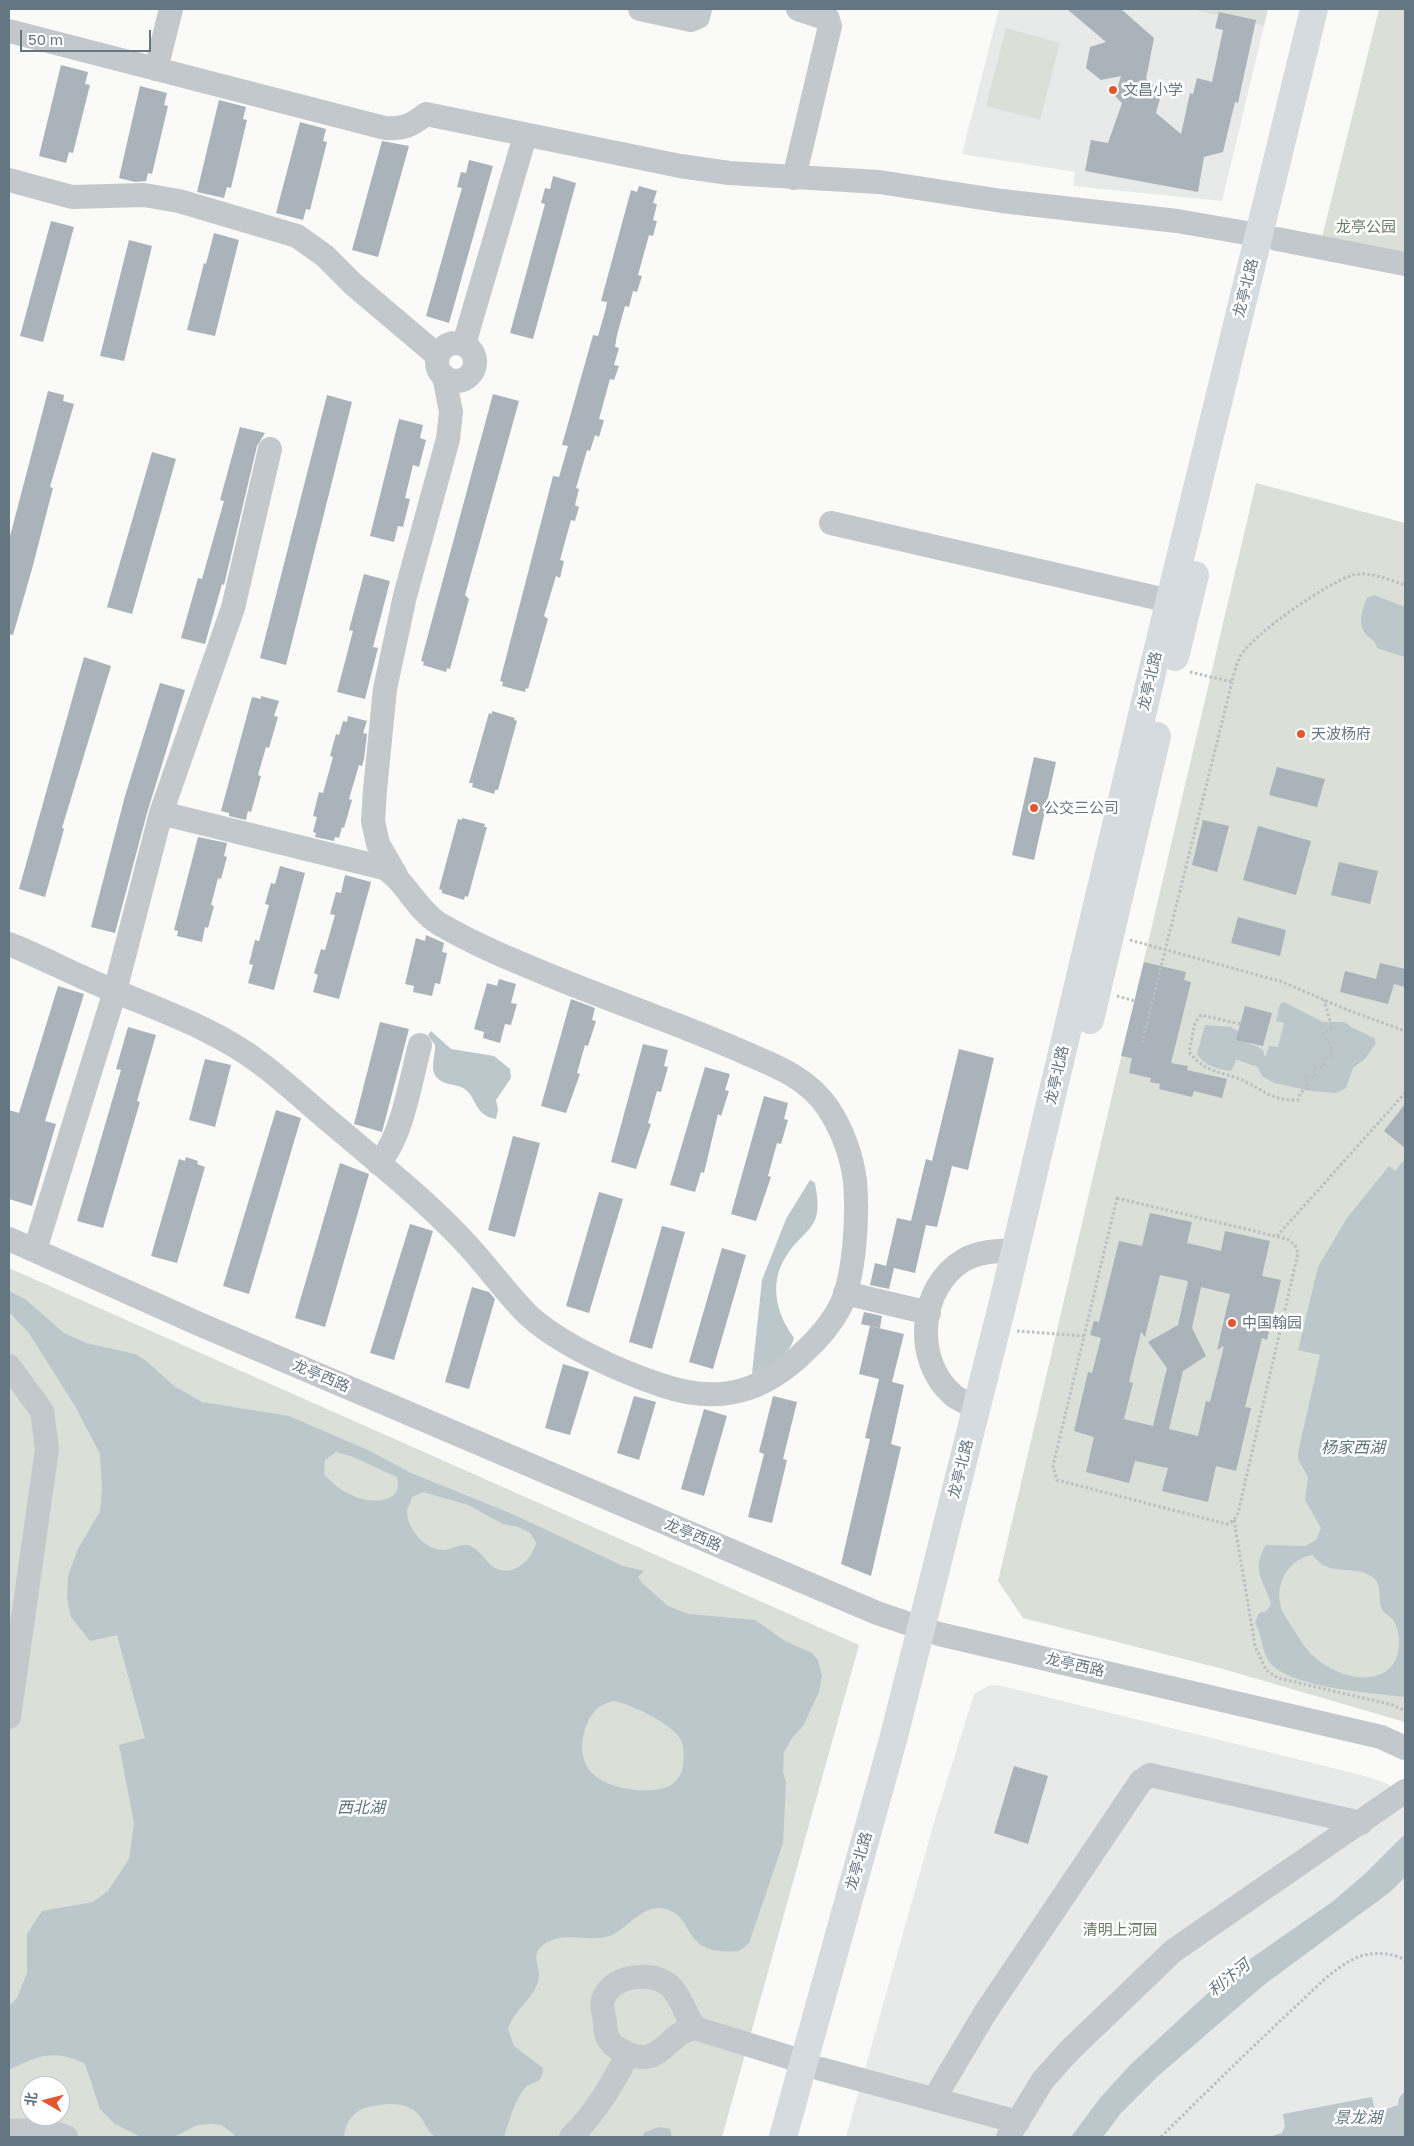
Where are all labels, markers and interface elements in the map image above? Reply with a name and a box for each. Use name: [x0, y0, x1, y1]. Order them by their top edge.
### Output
scale bar: [22, 20, 154, 52]
text: 50 m: [28, 30, 63, 48]
place label: 文昌小学: [1123, 81, 1183, 99]
marker: 文昌小学: [1107, 84, 1119, 96]
park label: 龙亭公园: [1336, 218, 1396, 236]
street label: 龙亭北路: [1230, 257, 1262, 319]
street label: 龙亭北路: [1134, 650, 1166, 712]
place label: 天波杨府: [1311, 725, 1371, 743]
marker: 天波杨府: [1295, 728, 1307, 740]
place label: 公交三公司: [1044, 799, 1119, 817]
marker: 公交三公司: [1028, 802, 1040, 814]
street label: 龙亭北路: [1041, 1044, 1073, 1106]
place label: 中国翰园: [1242, 1314, 1302, 1332]
marker: 中国翰园: [1226, 1317, 1238, 1329]
street label: 龙亭西路: [290, 1356, 352, 1396]
street label: 龙亭北路: [945, 1438, 977, 1500]
water label: 杨家西湖: [1321, 1438, 1385, 1458]
street label: 龙亭西路: [662, 1515, 724, 1555]
street label: 龙亭西路: [1044, 1649, 1106, 1681]
water label: 西北湖: [337, 1798, 385, 1818]
street label: 龙亭北路: [842, 1830, 876, 1892]
park label: 清明上河园: [1083, 1921, 1157, 1939]
water label: 利汴河: [1204, 1955, 1254, 2001]
north arrow: [20, 2076, 70, 2126]
text: 北: [21, 2091, 40, 2107]
water label: 景龙湖: [1334, 2108, 1382, 2128]

